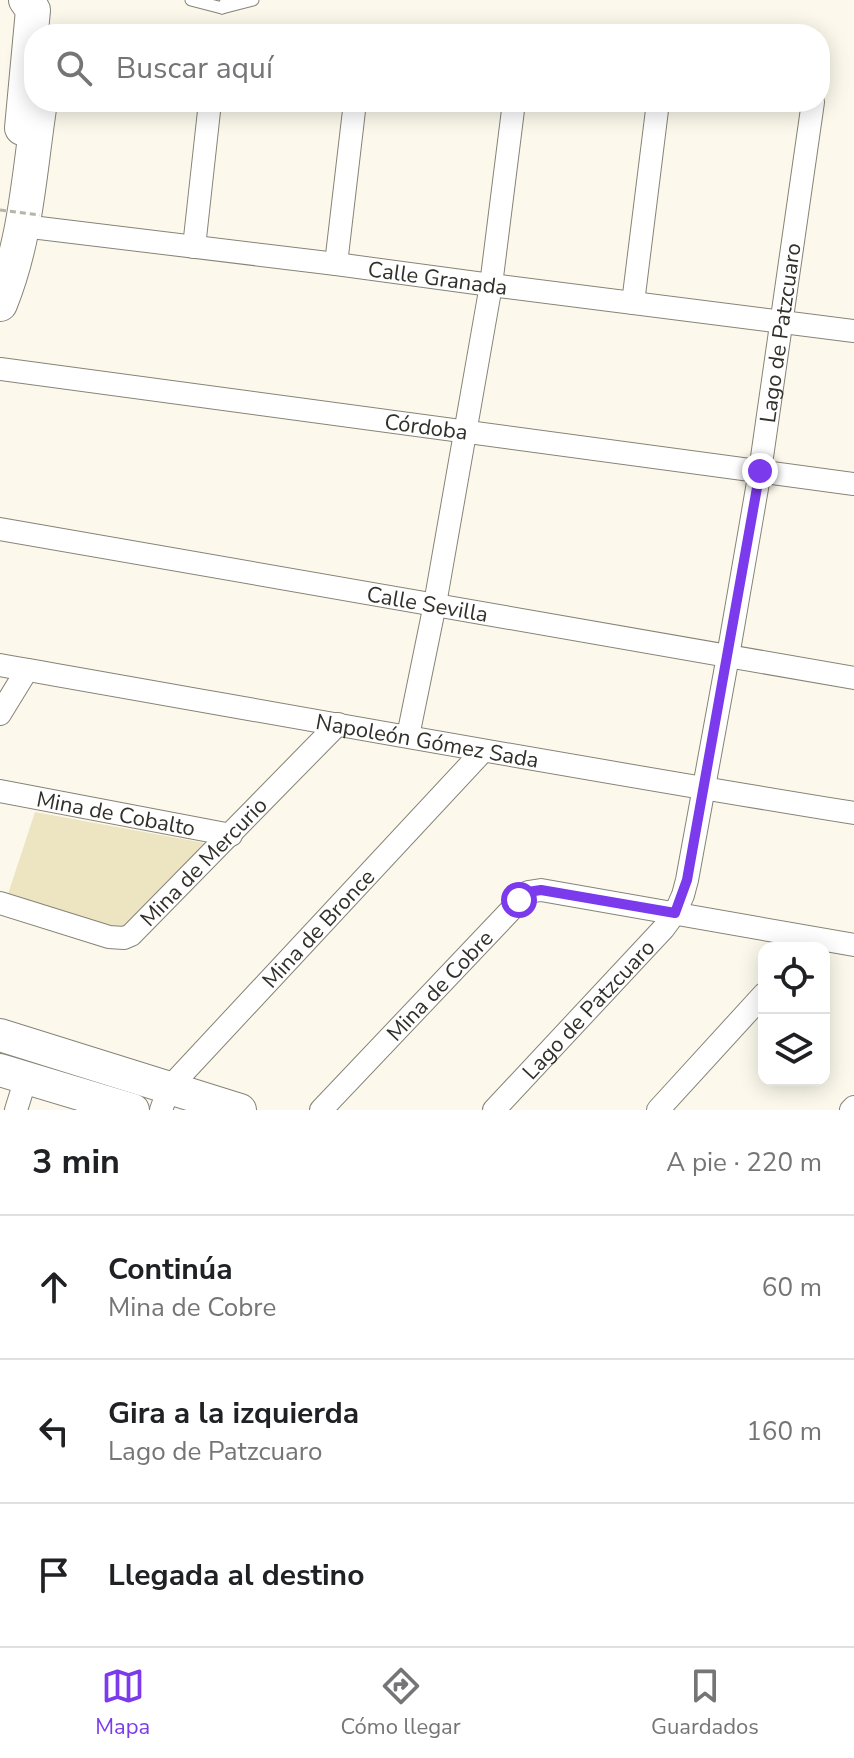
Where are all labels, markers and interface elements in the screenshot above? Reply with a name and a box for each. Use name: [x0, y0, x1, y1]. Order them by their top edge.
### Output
search box: [24, 24, 830, 112]
icon: search: [52, 46, 96, 90]
text: Buscar aquí: [116, 48, 273, 89]
street label: Lago de Patzcuaro: [753, 241, 809, 425]
street label: Calle Granada: [366, 254, 509, 303]
street label: Córdoba: [383, 407, 469, 448]
route end: [742, 453, 778, 489]
street label: Calle Sevilla: [364, 579, 490, 630]
street label: Napoleón Gómez Sada: [313, 707, 541, 776]
street label: Mina de Cobalto: [34, 784, 198, 844]
street label: Mina de Mercurio: [134, 791, 274, 933]
street label: Mina de Bronce: [256, 863, 382, 995]
route start: [501, 882, 537, 918]
street label: Mina de Cobre: [380, 924, 500, 1048]
street label: Lago de Patzcuaro: [516, 933, 662, 1086]
map controls: [758, 942, 830, 1086]
button: locate: [758, 942, 830, 1014]
button: layers: [758, 1014, 830, 1086]
text: 3 min: [32, 1139, 120, 1185]
text: A pie · 220 m: [666, 1145, 822, 1180]
text: Continúa: [108, 1249, 233, 1290]
icon: ahead: [32, 1265, 76, 1309]
text: 60 m: [762, 1270, 822, 1305]
text: Mina de Cobre: [108, 1290, 276, 1325]
text: Gira a la izquierda: [108, 1393, 359, 1434]
icon: left: [32, 1409, 76, 1453]
text: 160 m: [746, 1414, 822, 1449]
text: Lago de Patzcuaro: [108, 1434, 322, 1469]
icon: arrive: [32, 1553, 76, 1597]
text: Llegada al destino: [108, 1555, 364, 1596]
tab: Mapa: [95, 1664, 150, 1742]
tab: Cómo llegar: [341, 1664, 461, 1742]
tab: Guardados: [651, 1664, 759, 1742]

